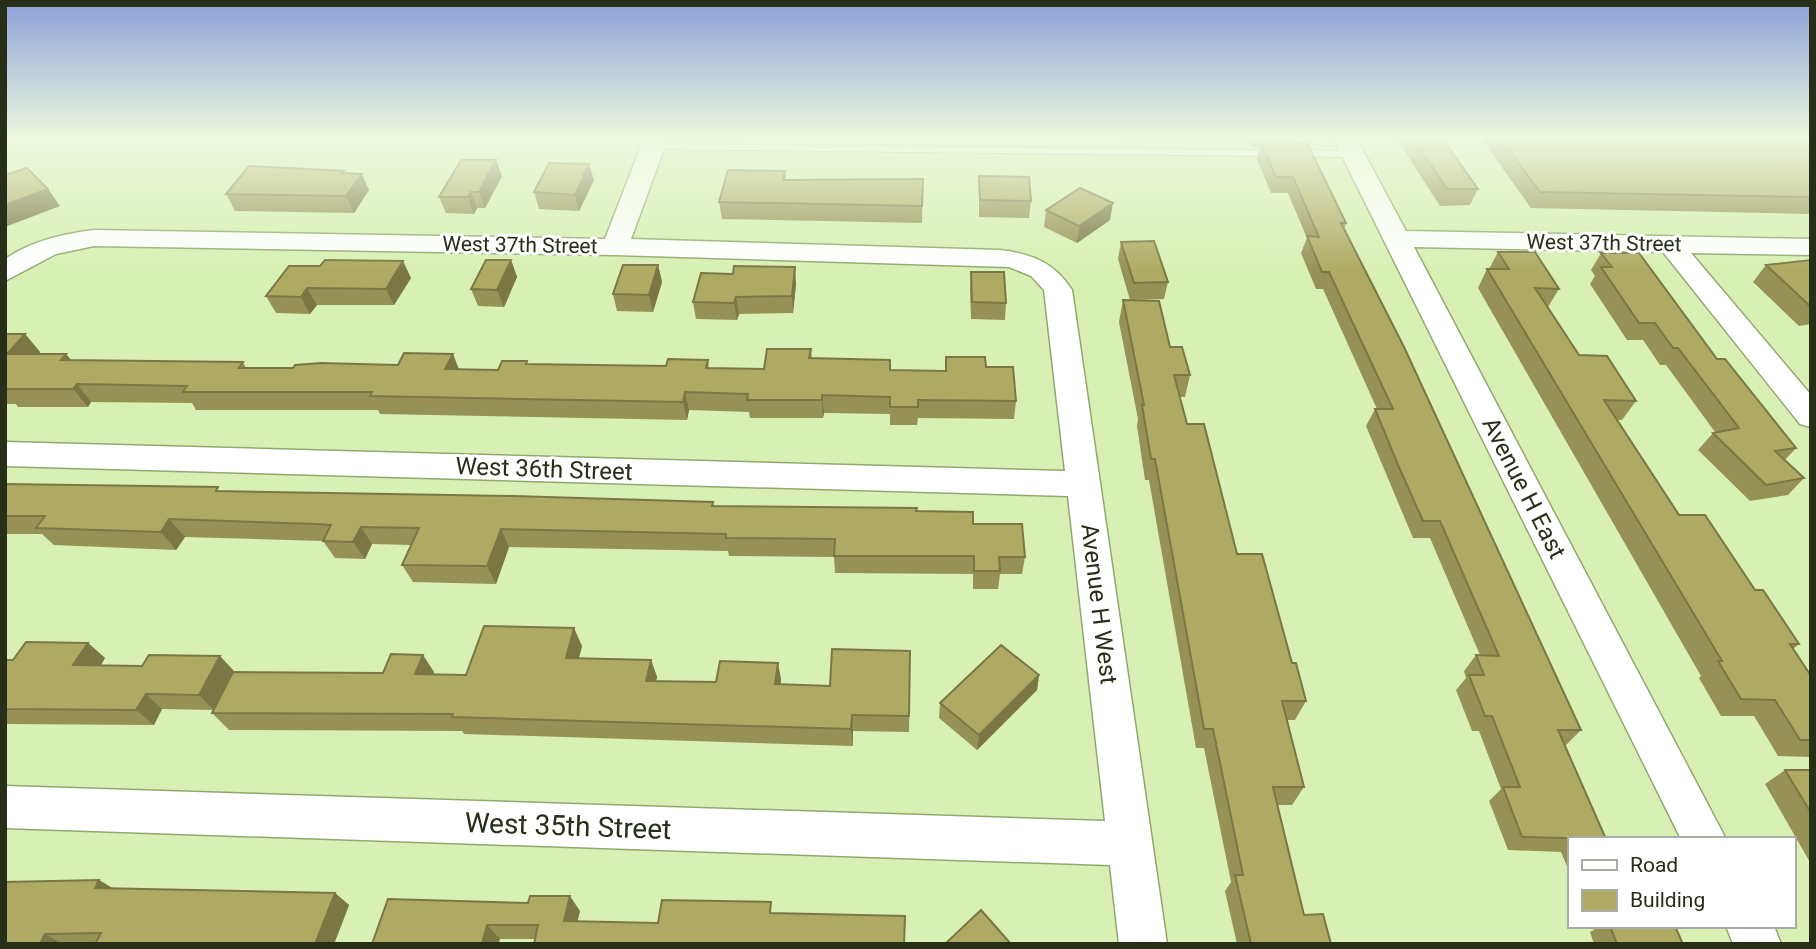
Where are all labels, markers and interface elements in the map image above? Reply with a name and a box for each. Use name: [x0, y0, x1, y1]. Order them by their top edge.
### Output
street label: West 37th Street: [1526, 230, 1682, 256]
street label: West 37th Street: [442, 232, 598, 258]
street label: Avenue H East: [1476, 413, 1572, 563]
street label: West 36th Street: [455, 452, 633, 486]
street label: Avenue H West: [1075, 522, 1123, 686]
street label: West 35th Street: [464, 806, 672, 846]
legend: [1568, 837, 1795, 928]
text: Road: [1630, 853, 1678, 877]
text: Building: [1630, 888, 1705, 912]

